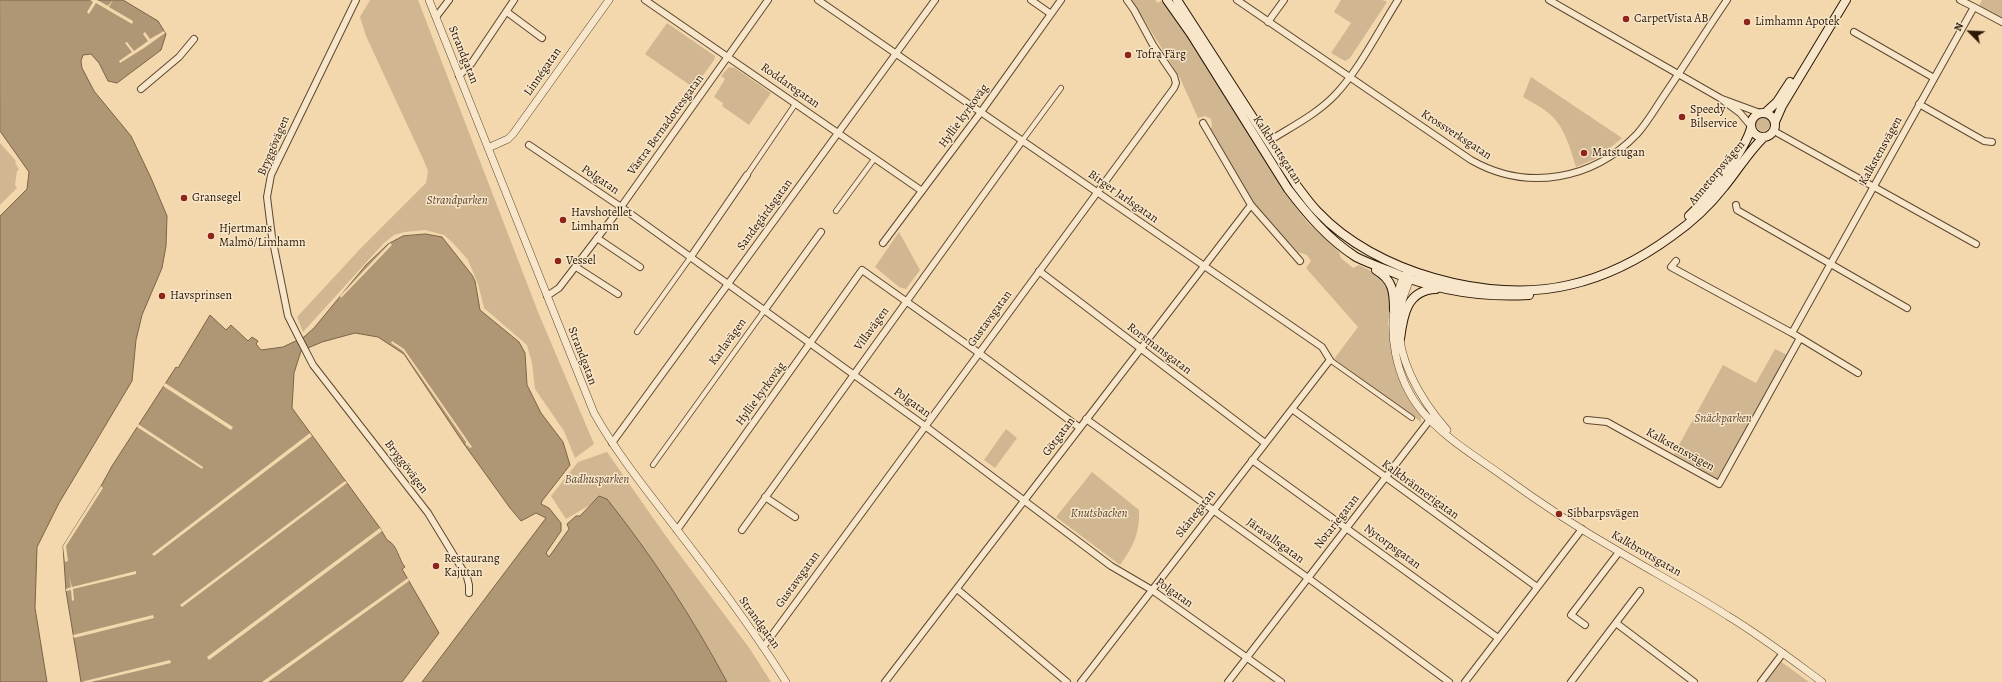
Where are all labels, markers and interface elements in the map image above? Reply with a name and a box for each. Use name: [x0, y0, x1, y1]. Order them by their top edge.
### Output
place label: CarpetVista AB: [1634, 12, 1709, 26]
north arrow: [1950, 12, 1990, 52]
marker: CarpetVista AB: [1621, 14, 1631, 24]
place label: Limhamn Apotek: [1755, 15, 1840, 29]
marker: Limhamn Apotek: [1742, 17, 1752, 27]
text: N: [1950, 20, 1967, 34]
street label: Strandgatan: [445, 24, 481, 86]
street label: Linnégatan: [521, 45, 565, 99]
place label: Tofra Färg: [1136, 48, 1186, 62]
marker: Tofra Färg: [1123, 50, 1133, 60]
street label: Roddaregatan: [758, 60, 822, 112]
street label: Västra Bernadottesgatan: [625, 72, 707, 178]
street label: Hyllie kyrkoväg: [936, 81, 992, 151]
place label: Speedy Bilservice: [1690, 103, 1737, 131]
street label: Krossverksgatan: [1418, 107, 1494, 163]
marker: Speedy Bilservice: [1677, 112, 1687, 122]
street label: Kalkbrottsgatan: [1250, 113, 1304, 187]
street label: Bryggövägen: [255, 114, 293, 178]
street label: Kalkstensvägen: [1856, 114, 1906, 188]
street label: Annetorpsvägen: [1686, 138, 1748, 208]
place label: Matstugan: [1592, 146, 1645, 160]
marker: Matstugan: [1579, 148, 1589, 158]
street label: Polgatan: [578, 162, 622, 198]
street label: Birger Jarlsgatan: [1085, 167, 1161, 227]
street label: Sandegårdsgatan: [734, 176, 796, 254]
place label: Gransegel: [192, 191, 241, 205]
marker: Gransegel: [179, 193, 189, 203]
park label: Strandparken: [426, 194, 488, 208]
place label: Havshotellet Limhamn: [571, 206, 632, 234]
marker: Havshotellet Limhamn: [558, 215, 568, 225]
place label: Hjertmans Malmö/Limhamn: [219, 222, 305, 250]
marker: Hjertmans Malmö/Limhamn: [206, 231, 216, 241]
place label: Vessel: [566, 254, 596, 268]
marker: Vessel: [553, 256, 563, 266]
street label: Gustavsgatan: [965, 288, 1015, 350]
place label: Havsprinsen: [170, 289, 232, 303]
marker: Havsprinsen: [157, 291, 167, 301]
street label: Villavägen: [851, 304, 893, 354]
street label: Karlavägen: [706, 316, 750, 368]
street label: Rorsmansgatan: [1124, 320, 1194, 378]
street label: Strandgatan: [564, 325, 600, 387]
street label: Hyllie kyrkoväg: [733, 359, 789, 429]
street label: Polgatan: [891, 385, 933, 421]
park label: Snäckparken: [1694, 412, 1752, 426]
street label: Götgatan: [1040, 415, 1078, 459]
street label: Kalkstensvägen: [1643, 425, 1717, 475]
street label: Bryggövägen: [381, 437, 431, 497]
street label: Kalkbrännerigatan: [1378, 457, 1462, 523]
park label: Badhusparken: [565, 473, 629, 487]
street label: Skånegatan: [1173, 487, 1219, 541]
street label: Notariegatan: [1311, 492, 1363, 552]
park label: Knutsbacken: [1071, 507, 1127, 521]
place label: Sibbarpsvägen: [1567, 507, 1639, 521]
marker: Sibbarpsvägen: [1554, 509, 1564, 519]
street label: Järavallsgatan: [1243, 515, 1307, 567]
street label: Nytorpsgatan: [1361, 522, 1423, 572]
street label: Kalkbrottsgatan: [1608, 528, 1684, 580]
street label: Gustavsgatan: [773, 549, 823, 611]
place label: Restaurang Kajutan: [444, 552, 500, 580]
marker: Restaurang Kajutan: [431, 561, 441, 571]
street label: Polgatan: [1152, 575, 1196, 611]
street label: Strandgatan: [735, 594, 783, 652]

